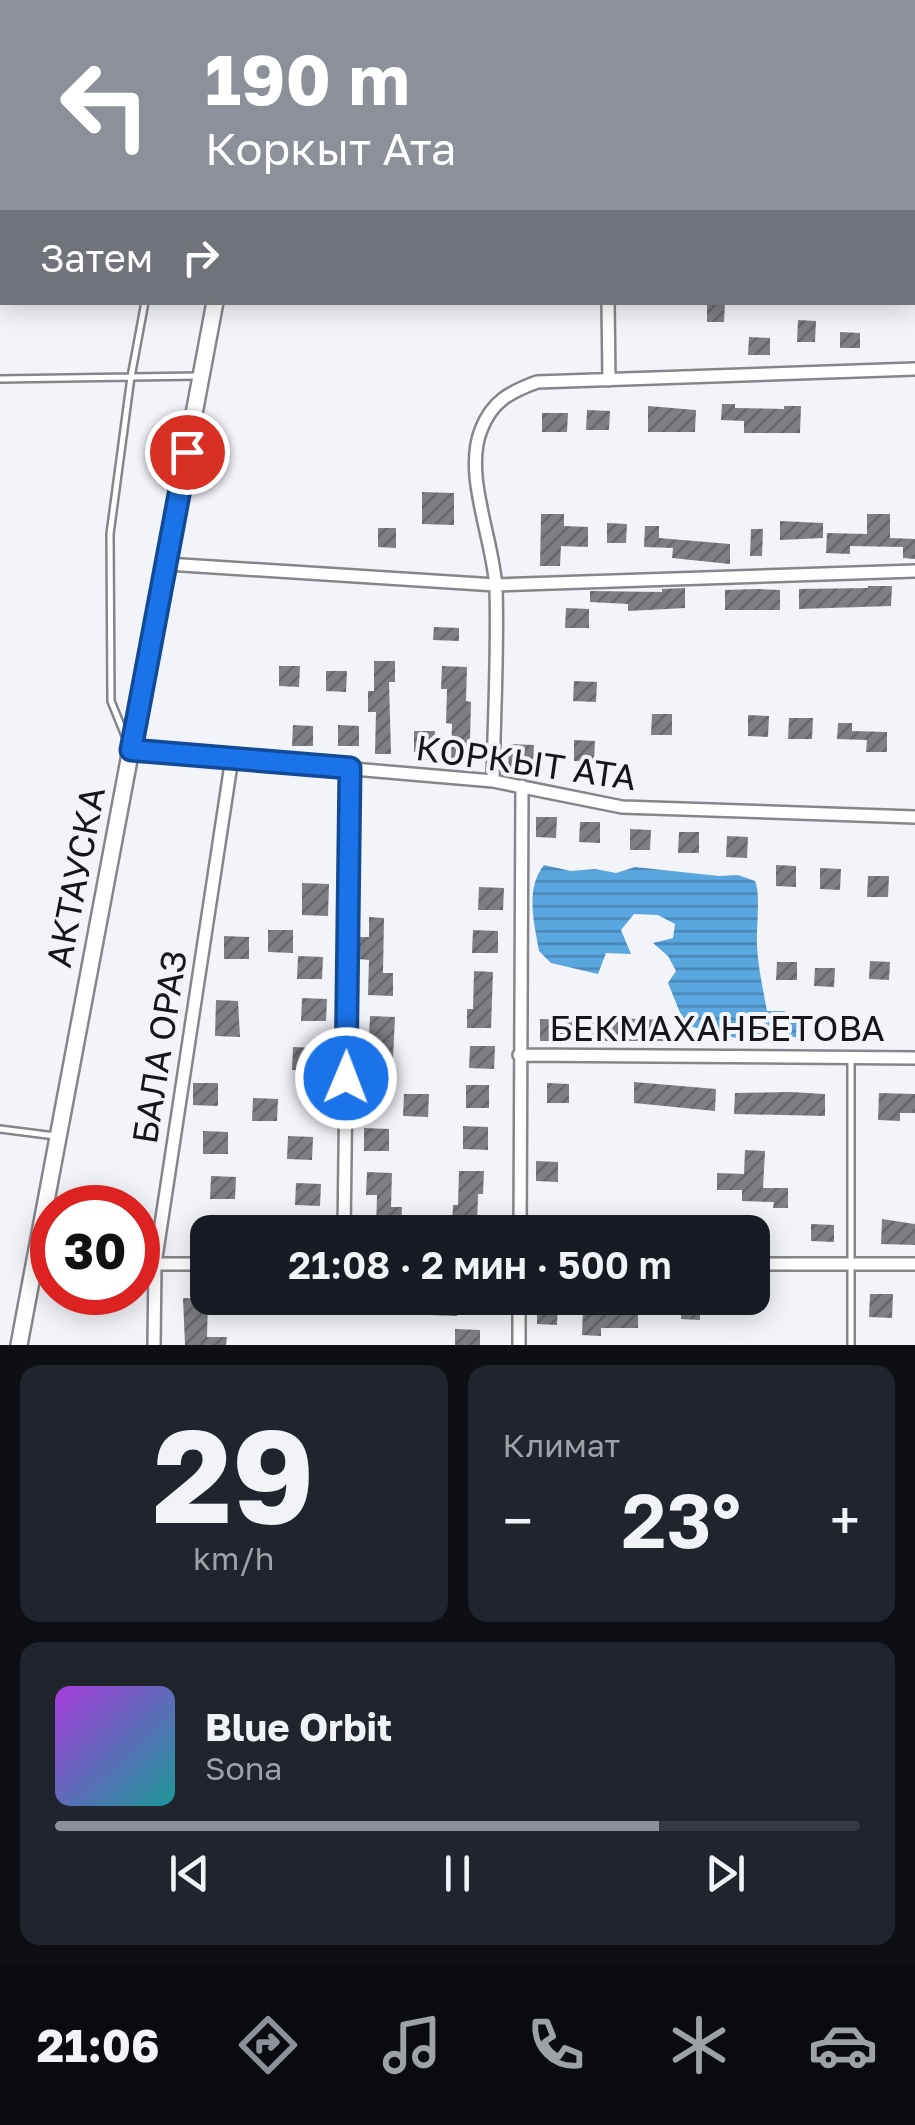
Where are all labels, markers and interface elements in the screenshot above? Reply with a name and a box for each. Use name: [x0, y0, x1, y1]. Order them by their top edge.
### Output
text: 190 m: [205, 36, 410, 120]
icon: left: [40, 40, 170, 170]
text: Коркыт Ата: [205, 121, 456, 175]
icon: right: [173, 230, 228, 285]
text: Затем: [40, 235, 153, 280]
pin: [145, 410, 230, 495]
icon: arrive: [160, 425, 215, 480]
street label: КОРКЫТ АТА: [413, 726, 639, 798]
street label: АКТАУСКА: [37, 783, 113, 971]
street label: БАЛА ОРАЗ: [123, 947, 195, 1146]
street label: БЕКМАХАНБЕТОВА: [549, 1007, 885, 1049]
position arrow: [294, 1026, 398, 1130]
speed limit sign: 30: [30, 1185, 160, 1315]
text: 21:08 · 2 мин · 500 m: [288, 1242, 672, 1287]
text: 29: [153, 1396, 315, 1552]
text: Климат: [503, 1426, 620, 1464]
text: 23°: [622, 1474, 741, 1565]
text: −: [503, 1487, 533, 1553]
text: +: [830, 1487, 860, 1553]
text: km/h: [193, 1539, 274, 1577]
text: Blue Orbit: [205, 1704, 392, 1749]
text: Sona: [205, 1749, 282, 1787]
icon: previous: [162, 1846, 217, 1901]
icon: pause: [430, 1846, 485, 1901]
icon: next: [698, 1846, 753, 1901]
icon: directions: [233, 2010, 303, 2080]
icon: music: [377, 2010, 447, 2080]
icon: phone: [521, 2010, 591, 2080]
icon: climate: [664, 2010, 734, 2080]
icon: car: [808, 2010, 878, 2080]
text: 21:06: [37, 2018, 160, 2072]

